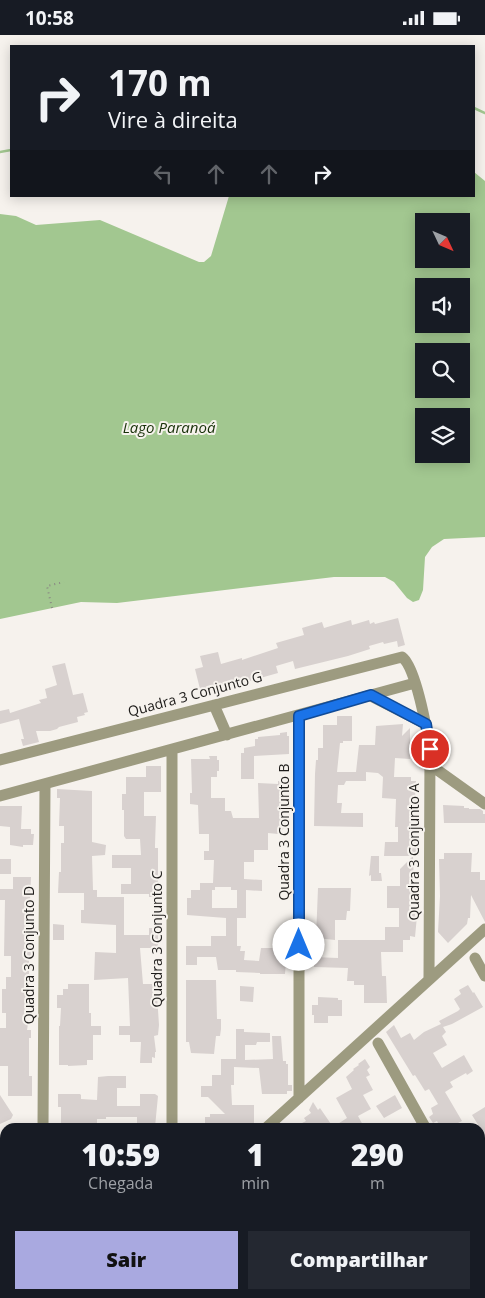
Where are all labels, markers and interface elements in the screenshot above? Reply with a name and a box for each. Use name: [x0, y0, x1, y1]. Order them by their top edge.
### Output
text: 10:58: [25, 5, 74, 31]
text: 170 m: [108, 59, 212, 106]
icon: right: [25, 65, 90, 130]
text: Vire à direita: [108, 104, 238, 134]
icon: left: [149, 160, 177, 188]
icon: ahead: [202, 160, 230, 188]
icon: ahead: [255, 160, 283, 188]
icon: right: [308, 160, 336, 188]
north arrow: [415, 213, 470, 267]
map controls: [415, 213, 470, 463]
button: sound: [415, 278, 470, 333]
button: search: [415, 343, 470, 398]
button: layers: [415, 408, 470, 463]
water label: Lago Paranoá: [123, 417, 216, 437]
street label: Quadra 3 Conjunto G: [126, 666, 264, 721]
pin: [409, 728, 451, 770]
icon: arrive: [416, 735, 444, 763]
street label: Quadra 3 Conjunto B: [274, 763, 293, 901]
street label: Quadra 3 Conjunto A: [404, 783, 423, 921]
street label: Quadra 3 Conjunto C: [147, 870, 166, 1008]
street label: Quadra 3 Conjunto D: [19, 886, 38, 1024]
position arrow: [272, 918, 324, 970]
text: 10:59: [81, 1134, 160, 1175]
text: 1: [247, 1134, 264, 1175]
text: 290: [351, 1134, 404, 1175]
text: Chegada: [88, 1172, 153, 1194]
text: min: [241, 1172, 270, 1194]
text: m: [370, 1172, 385, 1194]
button: Sair: [15, 1231, 238, 1289]
button: Compartilhar: [248, 1231, 470, 1289]

